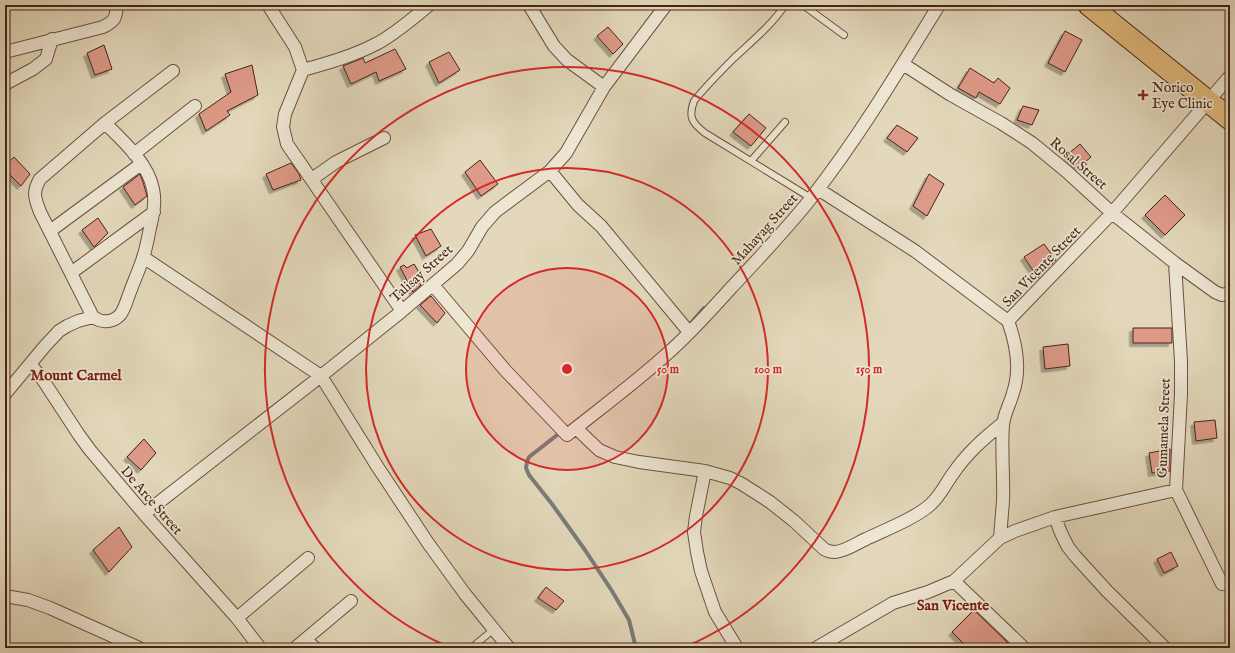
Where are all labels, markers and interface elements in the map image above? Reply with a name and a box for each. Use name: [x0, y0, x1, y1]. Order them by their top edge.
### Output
place label: Norico Eye Clinic: [1152, 79, 1212, 113]
marker: Norico Eye Clinic: [1137, 89, 1149, 101]
street label: Rosal Street: [1046, 134, 1111, 194]
street label: Mahayag Street: [728, 190, 802, 269]
street label: San Vicente Street: [999, 222, 1085, 311]
street label: Talisay Street: [387, 241, 457, 307]
centre of rings: [560, 362, 574, 376]
text: 50 m: [657, 362, 680, 377]
text: 100 m: [754, 362, 783, 377]
text: 150 m: [856, 362, 883, 377]
district label: Mount Carmel: [30, 366, 123, 385]
street label: Gumamela Street: [1153, 377, 1175, 478]
street label: De Arce Street: [116, 462, 186, 539]
district label: San Vicente: [917, 596, 989, 615]

